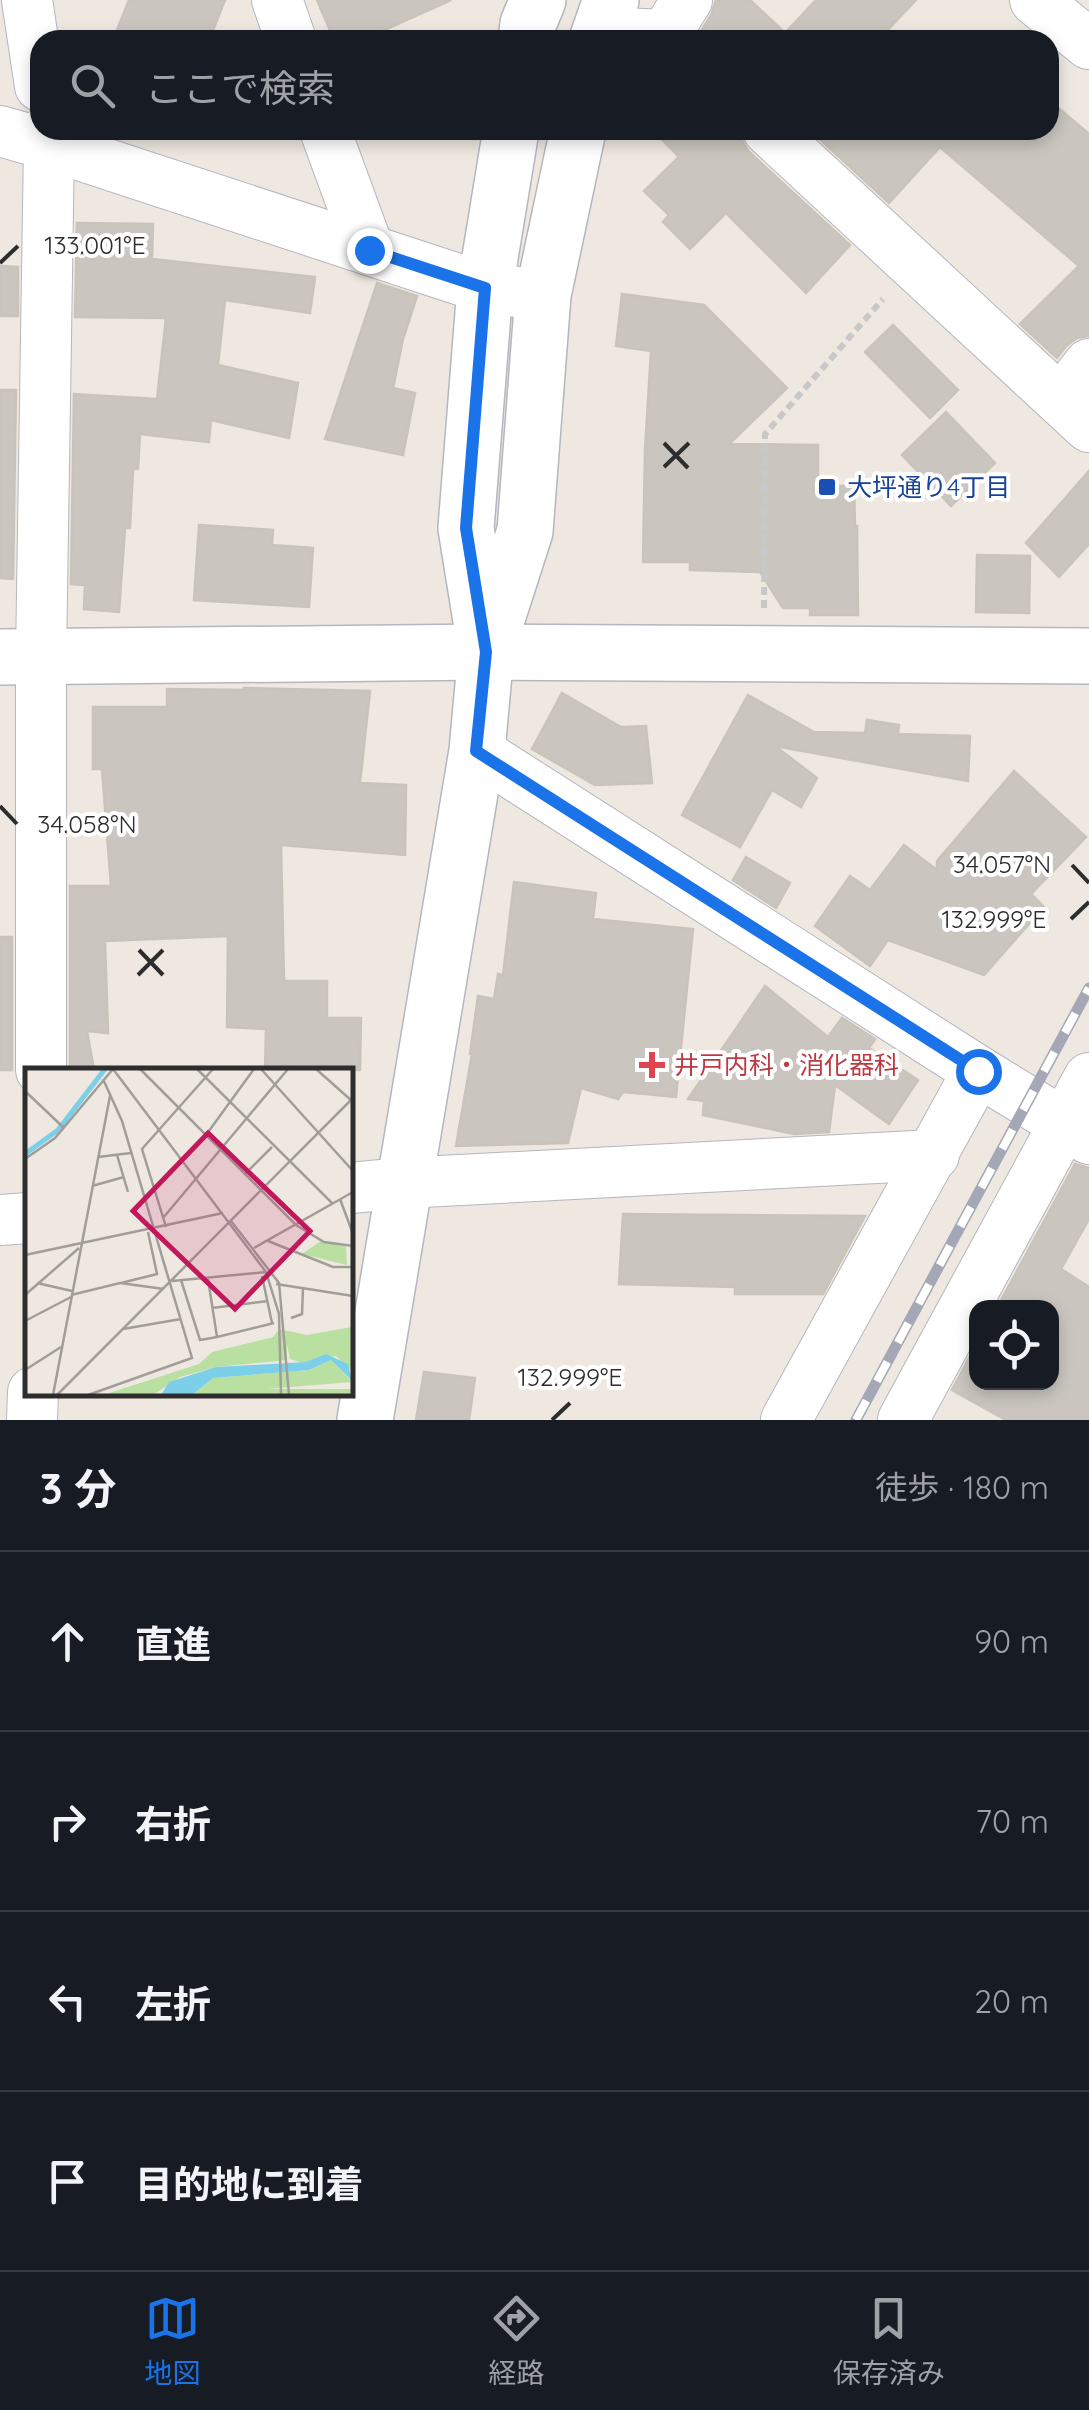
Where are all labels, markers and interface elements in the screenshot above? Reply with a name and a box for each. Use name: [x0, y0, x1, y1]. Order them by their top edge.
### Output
search box: [30, 30, 1059, 140]
icon: search: [65, 58, 120, 113]
text: ここで検索: [145, 64, 335, 112]
route end: [347, 228, 393, 274]
text: 133.001°E: [44, 229, 146, 260]
place label: 大坪通り4丁目: [847, 471, 1010, 502]
marker: 大坪通り4丁目: [816, 476, 838, 498]
text: 34.058°N: [37, 808, 137, 839]
text: 34.057°N: [953, 848, 1051, 879]
text: 132.999°E: [941, 903, 1047, 934]
place label: 井戸内科・消化器科: [674, 1049, 899, 1080]
route start: [956, 1049, 1002, 1095]
marker: 井戸内科・消化器科: [639, 1052, 665, 1078]
inset map: [25, 1068, 352, 1395]
map controls: [969, 1300, 1059, 1390]
button: locate: [969, 1300, 1059, 1390]
text: 132.999°E: [517, 1361, 623, 1392]
text: 3 分: [40, 1462, 116, 1515]
text: 徒歩 · 180 m: [875, 1467, 1049, 1507]
icon: ahead: [40, 1614, 95, 1669]
text: 直進: [135, 1620, 211, 1668]
text: 90 m: [974, 1621, 1049, 1661]
icon: right: [40, 1794, 95, 1849]
text: 右折: [135, 1800, 211, 1848]
text: 70 m: [976, 1801, 1049, 1841]
icon: left: [40, 1974, 95, 2029]
text: 左折: [135, 1980, 211, 2028]
text: 20 m: [974, 1981, 1049, 2021]
icon: arrive: [40, 2154, 95, 2209]
text: 目的地に到着: [135, 2160, 363, 2208]
tab: 地図: [144, 2291, 200, 2391]
tab: 経路: [488, 2291, 545, 2391]
tab: 保存済み: [833, 2291, 945, 2391]

